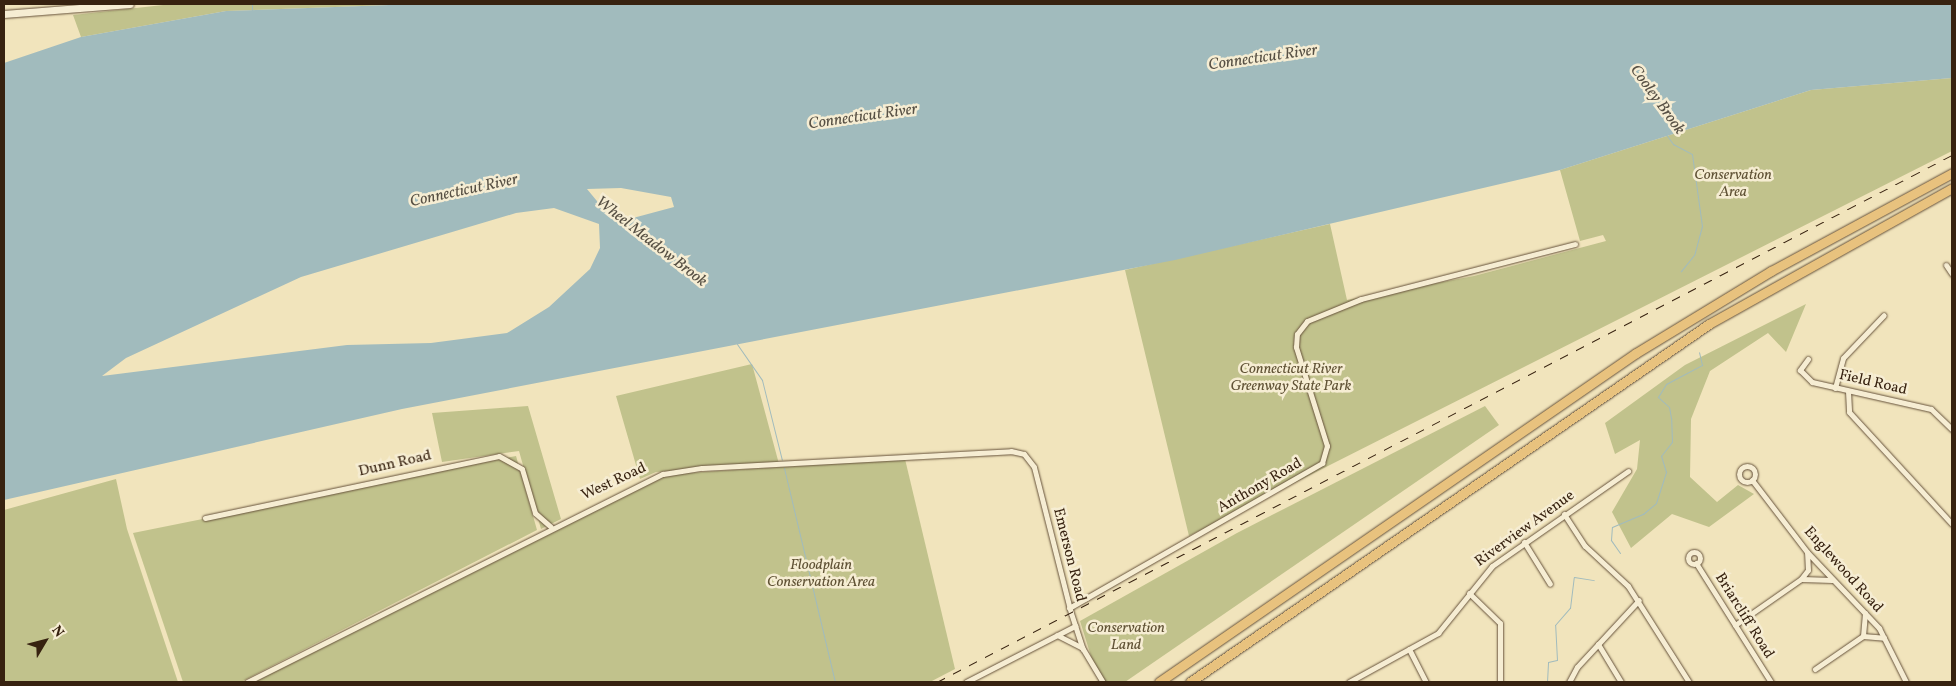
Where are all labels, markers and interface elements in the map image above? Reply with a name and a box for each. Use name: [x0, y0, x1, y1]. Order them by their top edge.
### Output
water label: Connecticut River: [1207, 41, 1319, 75]
water label: Cooley Brook: [1625, 61, 1689, 139]
water label: Connecticut River: [807, 100, 919, 134]
park label: Conservation Area: [1694, 166, 1772, 201]
water label: Connecticut River: [408, 170, 520, 212]
water label: Wheel Meadow Brook: [591, 193, 711, 291]
park label: Connecticut River Greenway State Park: [1231, 360, 1351, 395]
street label: Field Road: [1837, 366, 1909, 400]
street label: Dunn Road: [357, 447, 433, 481]
street label: Anthony Road: [1214, 454, 1306, 518]
street label: West Road: [579, 459, 649, 505]
street label: Riverview Avenue: [1472, 487, 1578, 571]
street label: Emerson Road: [1049, 506, 1089, 604]
street label: Englewood Road: [1800, 523, 1886, 617]
park label: Floodplain Conservation Area: [767, 556, 875, 591]
street label: Briarcliff Road: [1711, 570, 1777, 662]
north arrow: [20, 616, 70, 666]
park label: Conservation Land: [1087, 619, 1165, 654]
text: N: [47, 622, 68, 641]

